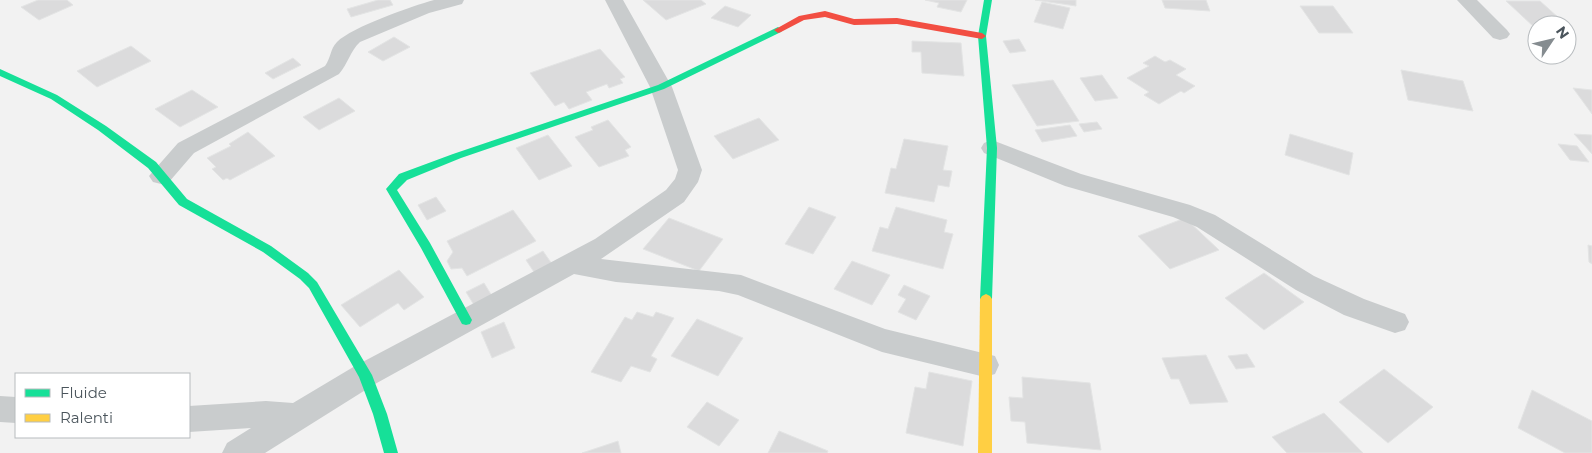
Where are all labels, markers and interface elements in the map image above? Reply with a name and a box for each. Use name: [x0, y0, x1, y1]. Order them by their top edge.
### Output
north arrow: [1527, 15, 1577, 65]
text: N: [1552, 23, 1573, 42]
legend: [15, 373, 190, 438]
text: Fluide: [60, 383, 107, 402]
text: Ralenti: [60, 408, 113, 427]

